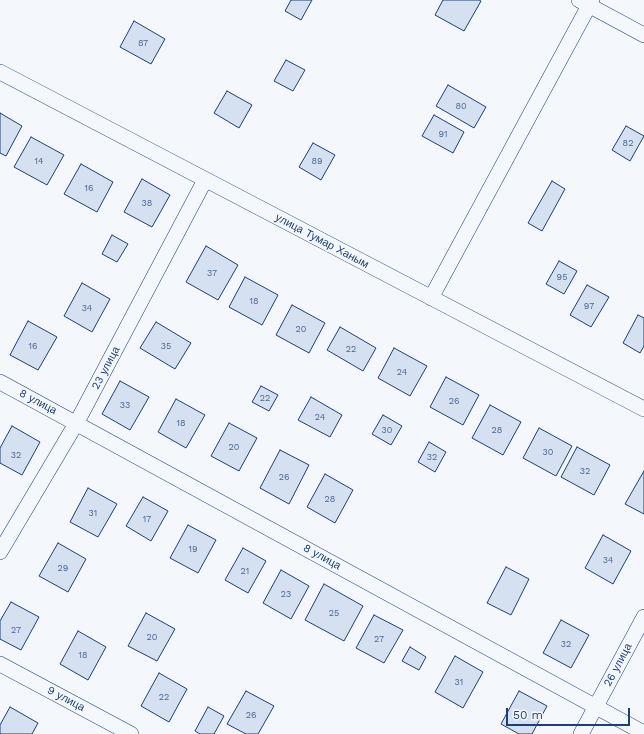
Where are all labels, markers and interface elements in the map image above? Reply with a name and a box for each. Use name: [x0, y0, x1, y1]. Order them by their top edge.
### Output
house number: 87: [138, 38, 148, 48]
house number: 80: [455, 101, 467, 111]
house number: 91: [438, 129, 448, 139]
house number: 82: [623, 138, 633, 148]
house number: 14: [34, 156, 44, 166]
house number: 89: [311, 156, 323, 166]
house number: 16: [85, 183, 93, 193]
house number: 38: [142, 198, 152, 208]
street label: улица Тумар Ханым: [273, 211, 371, 271]
house number: 37: [207, 268, 217, 278]
house number: 95: [557, 272, 567, 282]
house number: 18: [249, 296, 259, 306]
house number: 97: [584, 301, 594, 311]
house number: 34: [82, 303, 92, 313]
house number: 20: [296, 324, 306, 334]
house number: 16: [29, 341, 37, 351]
house number: 35: [161, 341, 171, 351]
street label: 23 улица: [89, 344, 123, 392]
house number: 22: [346, 344, 356, 354]
house number: 24: [397, 367, 407, 377]
street label: 8 улица: [17, 387, 59, 417]
house number: 22: [260, 393, 270, 403]
house number: 26: [449, 396, 459, 406]
house number: 33: [120, 400, 130, 410]
house number: 24: [315, 412, 325, 422]
house number: 18: [176, 418, 186, 428]
house number: 30: [382, 425, 392, 435]
house number: 28: [492, 425, 502, 435]
house number: 20: [229, 442, 239, 452]
house number: 30: [543, 447, 553, 457]
house number: 32: [11, 450, 21, 460]
house number: 32: [427, 452, 437, 462]
house number: 32: [580, 466, 590, 476]
house number: 26: [279, 472, 289, 482]
house number: 28: [325, 494, 335, 504]
house number: 31: [89, 508, 97, 518]
house number: 17: [143, 514, 151, 524]
street label: 8 улица: [301, 541, 343, 573]
house number: 19: [188, 544, 198, 554]
house number: 34: [603, 555, 613, 565]
house number: 29: [58, 563, 68, 573]
house number: 21: [241, 566, 249, 576]
house number: 23: [281, 589, 291, 599]
house number: 25: [329, 608, 339, 618]
house number: 27: [11, 625, 21, 635]
house number: 20: [147, 632, 157, 642]
house number: 27: [374, 634, 384, 644]
house number: 32: [561, 639, 571, 649]
street label: 26 улица: [601, 641, 635, 689]
house number: 18: [78, 650, 88, 660]
house number: 31: [455, 677, 463, 687]
street label: 9 улица: [45, 684, 87, 714]
house number: 22: [159, 692, 169, 702]
scale bar: [508, 700, 632, 726]
text: 50 m: [513, 708, 543, 722]
house number: 26: [246, 710, 256, 720]

